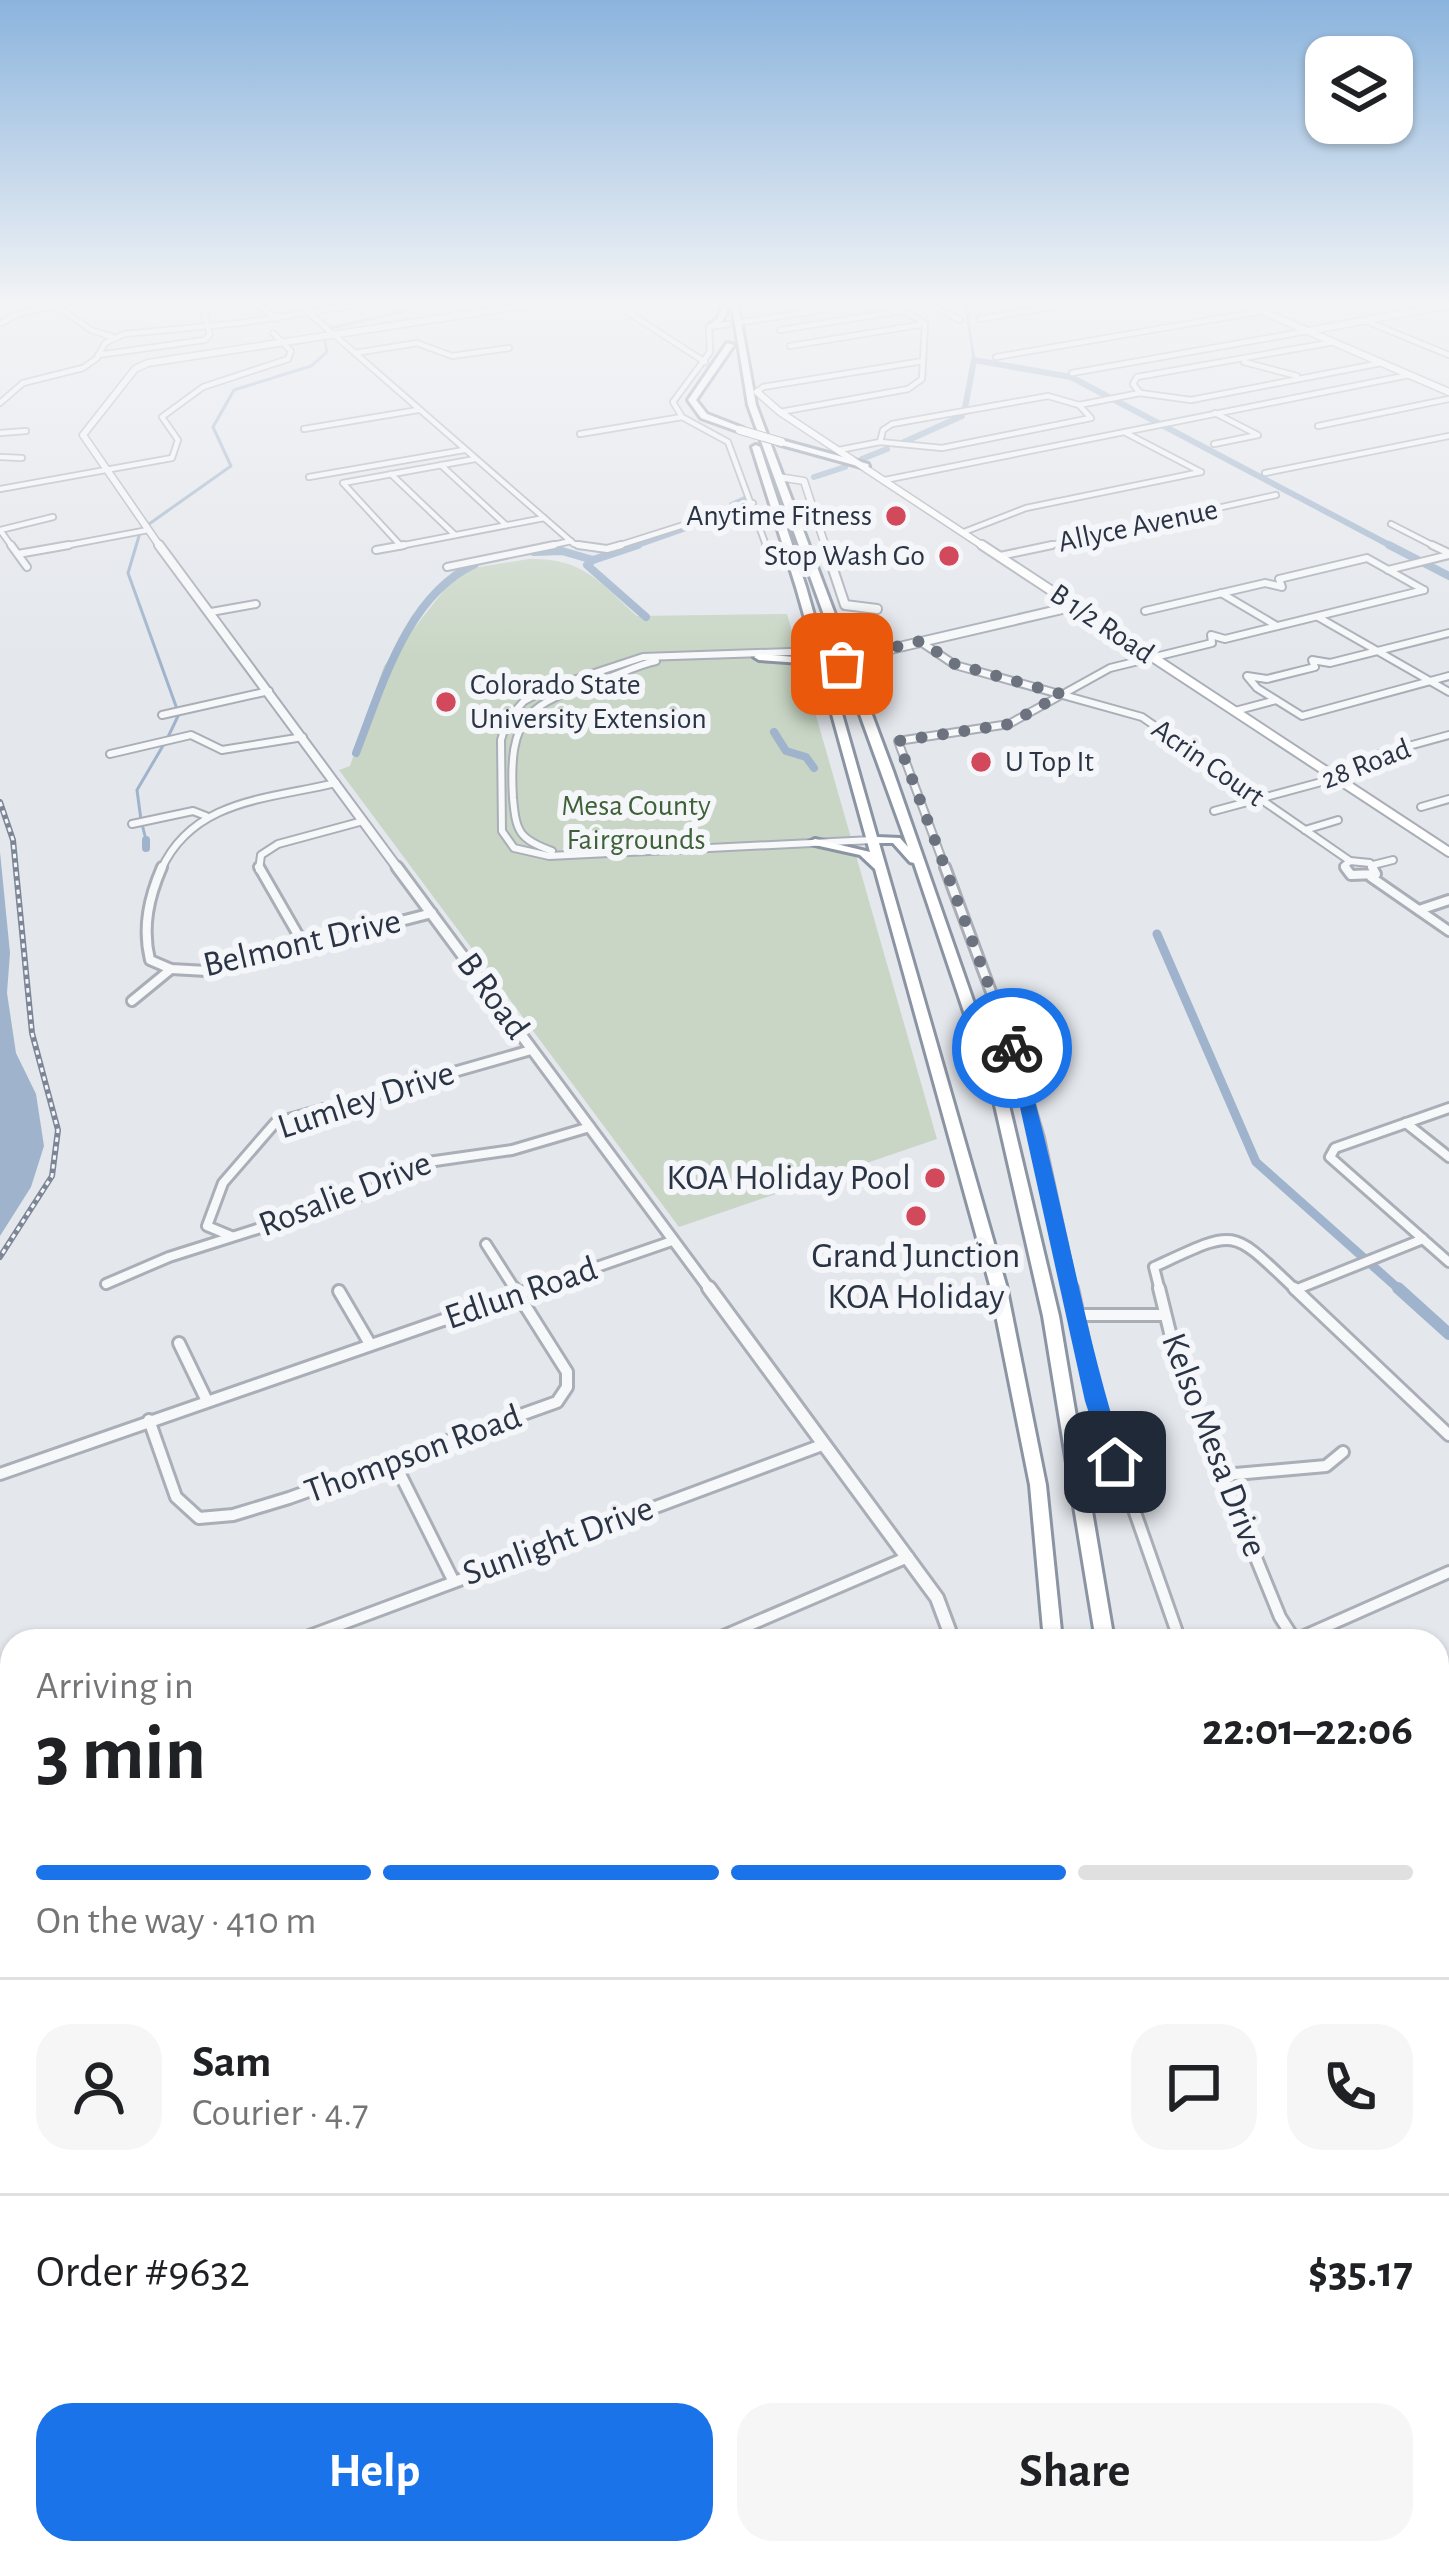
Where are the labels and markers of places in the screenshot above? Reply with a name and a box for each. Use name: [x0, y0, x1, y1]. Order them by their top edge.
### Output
place label: Anytime Fitness: [686, 501, 872, 531]
marker: Anytime Fitness: [883, 503, 909, 529]
place label: Stop Wash Go: [764, 541, 925, 571]
marker: Stop Wash Go: [936, 543, 962, 569]
pin: [791, 613, 893, 715]
place label: Colorado State University Extension: [470, 670, 707, 734]
marker: Colorado State University Extension: [433, 689, 459, 715]
place label: U Top It: [1005, 747, 1094, 777]
marker: U Top It: [968, 749, 994, 775]
place label: KOA Holiday Pool: [666, 1160, 911, 1196]
marker: KOA Holiday Pool: [922, 1165, 948, 1191]
marker: Grand Junction KOA Holiday: [903, 1203, 929, 1229]
place label: Grand Junction KOA Holiday: [812, 1238, 1020, 1315]
pin: [1064, 1411, 1166, 1513]

